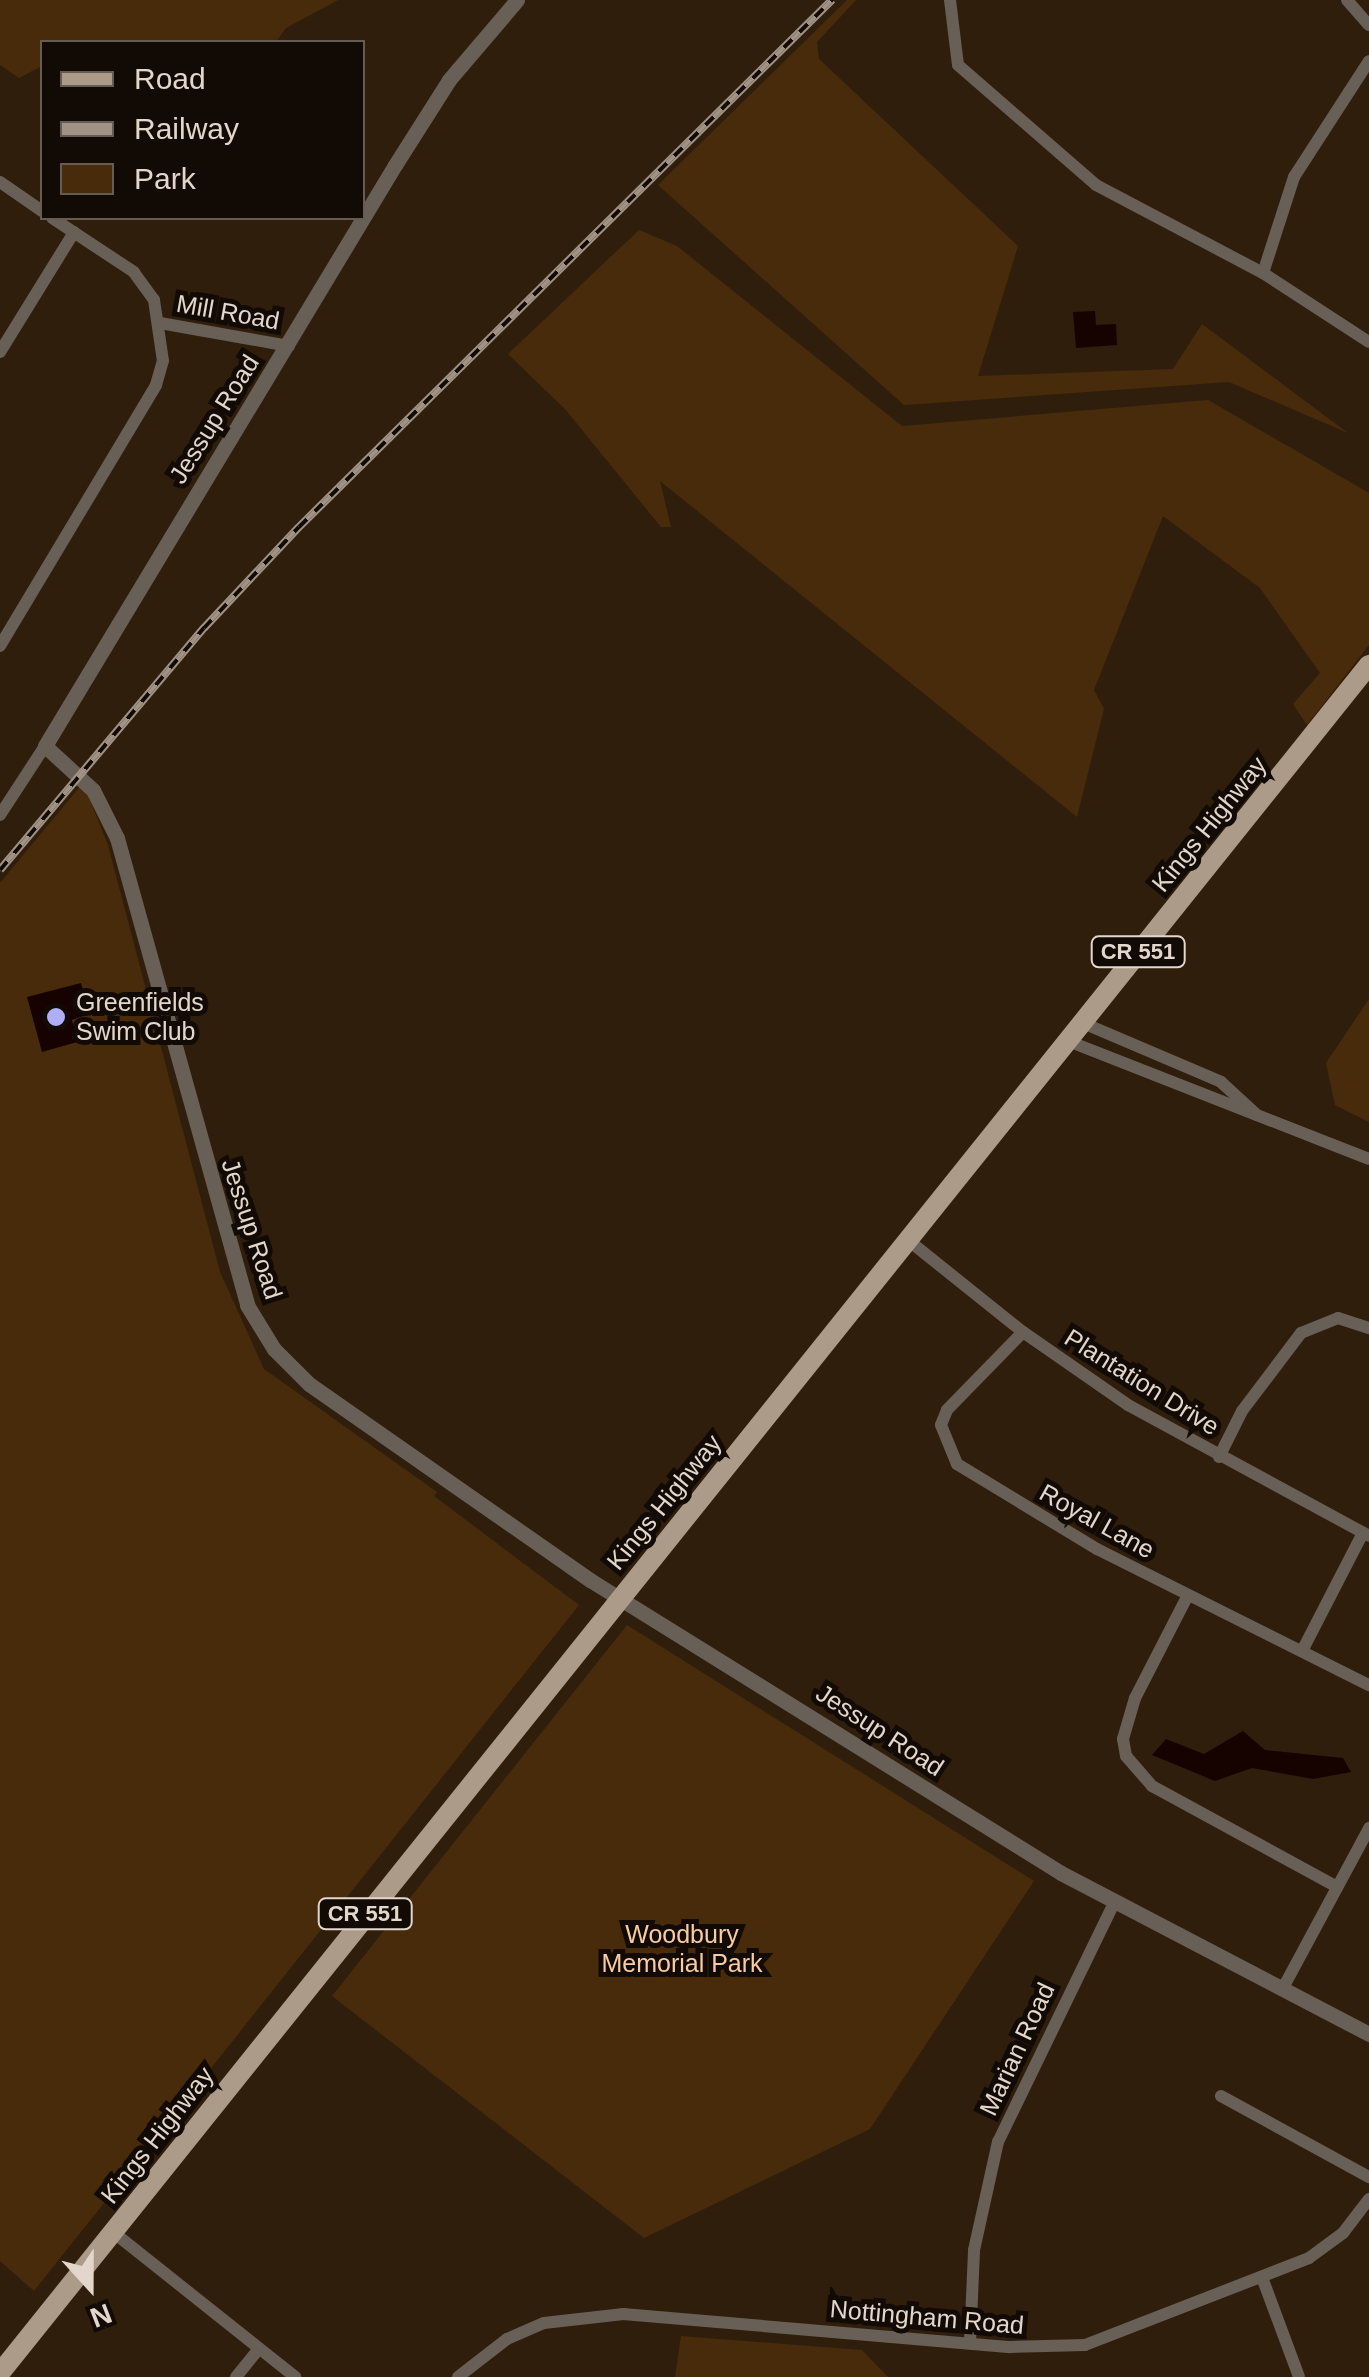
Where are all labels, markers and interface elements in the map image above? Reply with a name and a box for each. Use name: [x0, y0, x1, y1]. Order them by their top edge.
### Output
legend: [40, 40, 365, 220]
text: Road: [134, 62, 206, 95]
text: Railway: [134, 112, 239, 145]
text: Park: [134, 162, 196, 195]
street label: Mill Road: [174, 288, 282, 336]
street label: Jessup Road: [163, 349, 265, 489]
street label: Kings Highway: [1145, 750, 1273, 898]
road number: CR 551: [1090, 935, 1186, 969]
place label: Greenfields Swim Club: [76, 988, 204, 1047]
marker: Greenfields Swim Club: [45, 1006, 67, 1028]
street label: Jessup Road: [215, 1155, 289, 1303]
street label: Plantation Drive: [1059, 1323, 1225, 1441]
street label: Kings Highway: [600, 1428, 728, 1576]
street label: Royal Lane: [1034, 1477, 1160, 1565]
street label: Jessup Road: [811, 1678, 949, 1782]
road number: CR 551: [318, 1897, 412, 1931]
park label: Woodbury Memorial Park: [601, 1920, 763, 1979]
street label: Marian Road: [973, 1978, 1061, 2120]
street label: Kings Highway: [94, 2061, 220, 2209]
north arrow: [40, 2237, 140, 2337]
street label: Nottingham Road: [829, 2294, 1025, 2340]
text: N: [86, 2297, 116, 2334]

